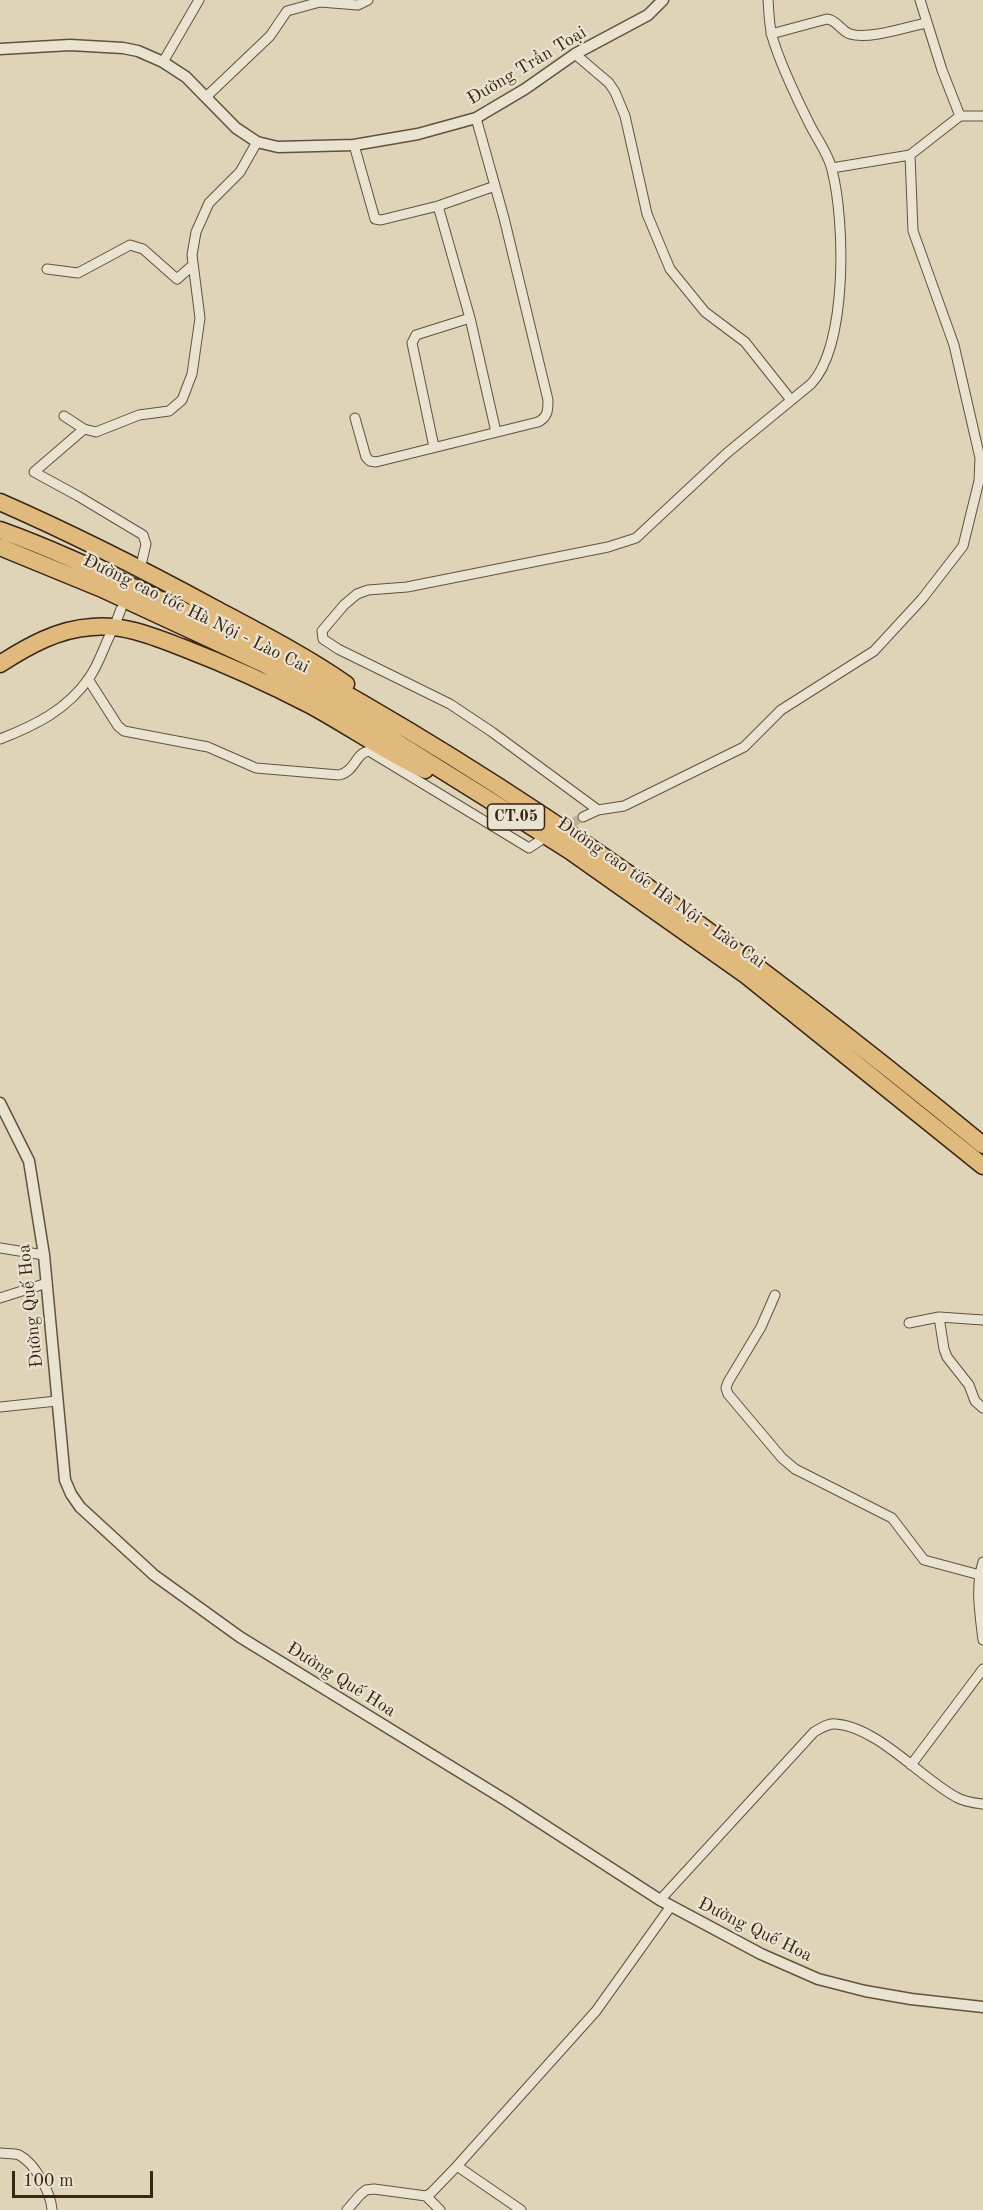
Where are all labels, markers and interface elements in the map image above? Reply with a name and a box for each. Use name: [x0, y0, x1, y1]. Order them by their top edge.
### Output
street label: Đường Trần Toại: [464, 22, 590, 110]
street label: Đường cao tốc Hà Nội - Lào Cai: [79, 550, 313, 678]
road number: CT.05: [488, 804, 544, 830]
street label: Đường cao tốc Hà Nội - Lào Cai: [553, 813, 769, 973]
street label: Đường Quế Hoa: [14, 1243, 48, 1369]
street label: Đường Quế Hoa: [283, 1638, 399, 1722]
street label: Đường Quế Hoa: [694, 1893, 816, 1967]
scale bar: [15, 2159, 156, 2197]
text: 100 m: [23, 2172, 74, 2190]

